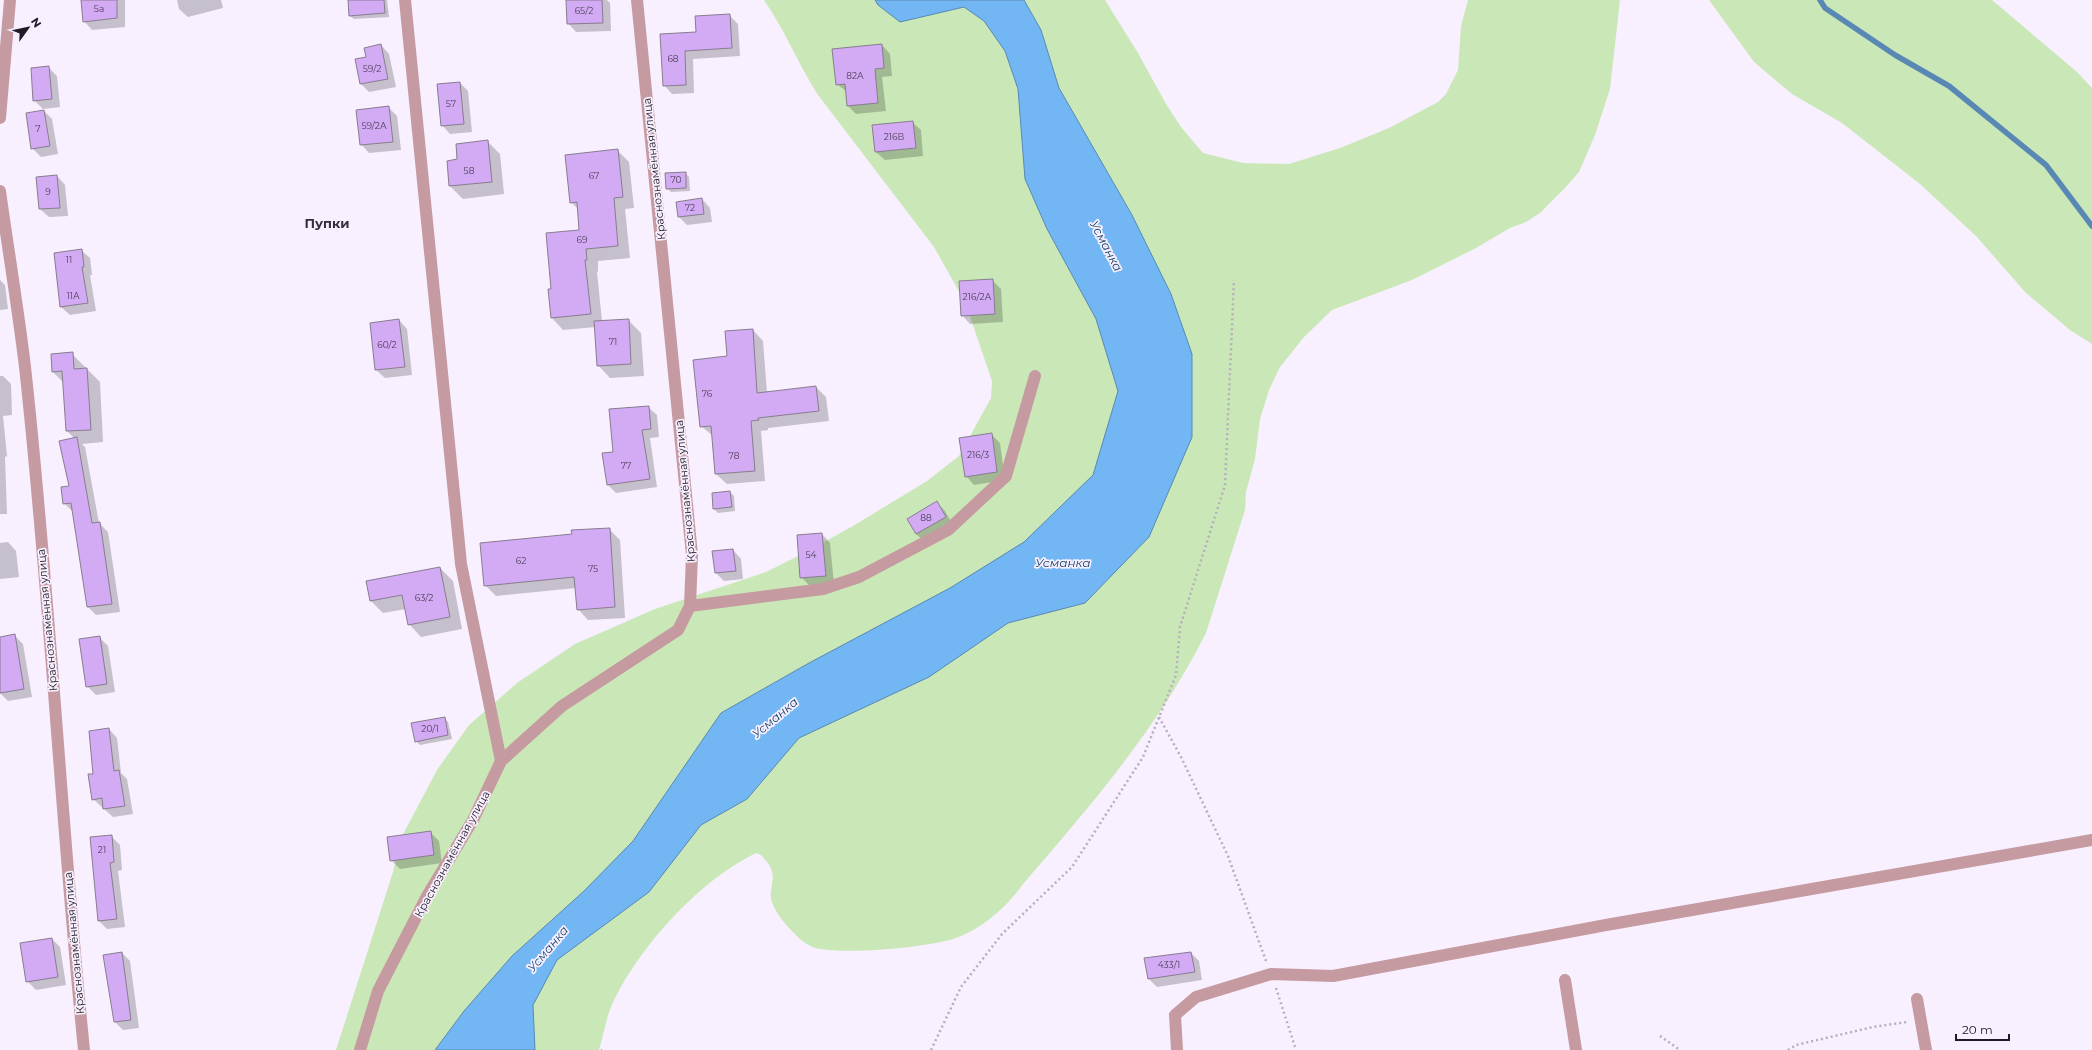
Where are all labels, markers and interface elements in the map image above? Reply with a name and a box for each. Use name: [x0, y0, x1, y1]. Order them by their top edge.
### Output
house number: 5а: [94, 3, 104, 14]
house number: 65/2: [575, 5, 593, 16]
north arrow: [8, 8, 48, 48]
text: N: [28, 15, 45, 30]
house number: 68: [667, 53, 679, 64]
house number: 59/2: [363, 63, 381, 74]
house number: 82А: [846, 70, 864, 81]
street label: Краснознамённая улица: [640, 97, 668, 241]
house number: 57: [446, 98, 456, 109]
house number: 59/2А: [361, 120, 387, 131]
house number: 7: [35, 123, 41, 134]
house number: 216В: [884, 131, 905, 142]
house number: 58: [464, 165, 475, 176]
house number: 67: [589, 170, 599, 181]
house number: 70: [670, 174, 682, 185]
house number: 9: [45, 186, 51, 197]
house number: 72: [685, 202, 695, 213]
district label: Пупки: [304, 215, 350, 231]
water label: Усманка: [1087, 218, 1126, 274]
house number: 69: [577, 234, 588, 245]
house number: 11: [66, 254, 72, 265]
house number: 11А: [66, 290, 80, 301]
house number: 216/2А: [963, 291, 992, 302]
house number: 71: [609, 336, 617, 347]
house number: 60/2: [377, 339, 397, 350]
house number: 76: [702, 388, 713, 399]
street label: Краснознамённая улица: [672, 419, 698, 563]
house number: 216/3: [967, 449, 989, 460]
house number: 78: [729, 450, 740, 461]
house number: 77: [621, 460, 631, 471]
house number: 88: [920, 512, 932, 523]
street label: Краснознамённая улица: [34, 548, 60, 692]
house number: 54: [805, 549, 817, 560]
house number: 62: [516, 555, 526, 566]
water label: Усманка: [1035, 555, 1091, 570]
house number: 75: [588, 563, 598, 574]
house number: 63/2: [415, 592, 433, 603]
water label: Усманка: [749, 694, 801, 741]
house number: 20/1: [421, 723, 439, 734]
street label: Краснознамённая улица: [411, 788, 493, 920]
house number: 21: [98, 844, 106, 855]
street label: Краснознамённая улица: [61, 871, 87, 1015]
water label: Усманка: [524, 923, 571, 975]
house number: 433/1: [1158, 959, 1180, 970]
scale bar: [1956, 1016, 2009, 1042]
text: 20 m: [1962, 1022, 1993, 1037]

